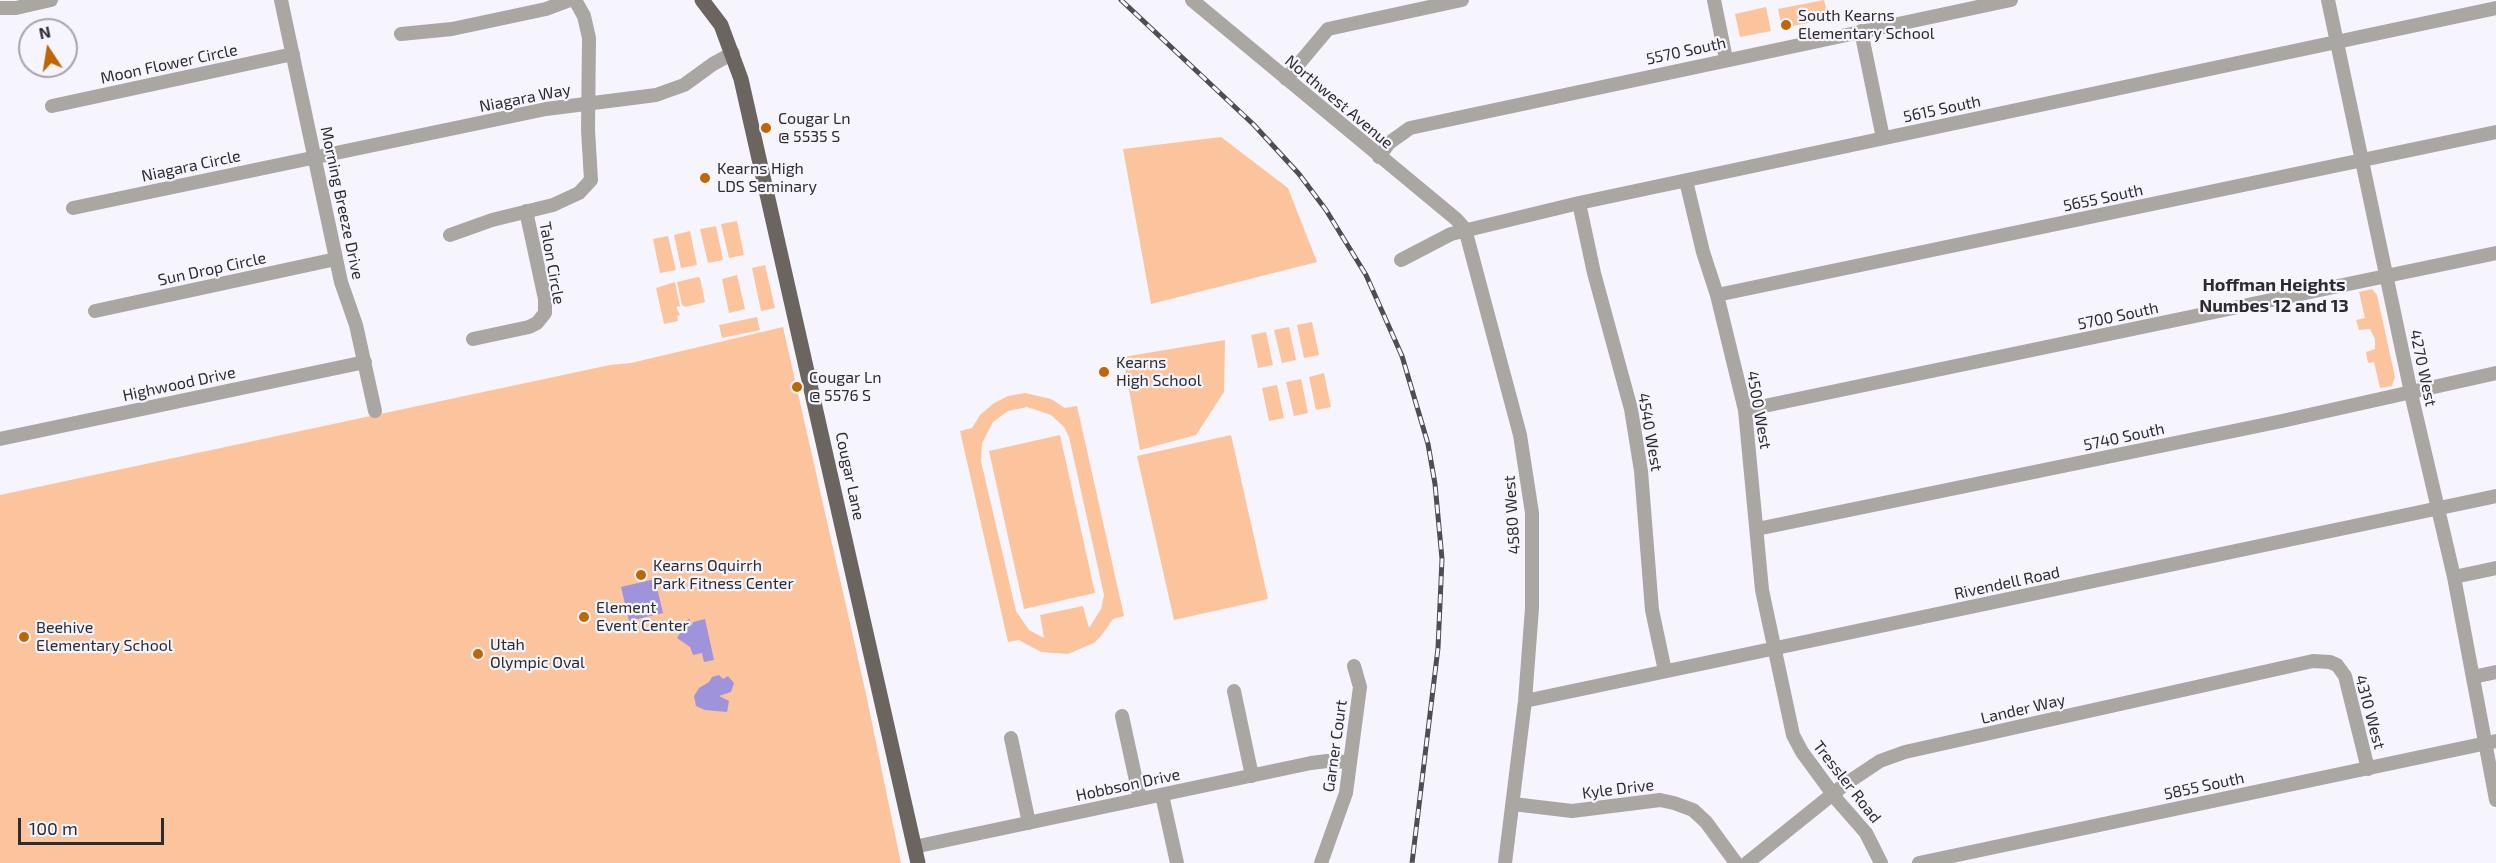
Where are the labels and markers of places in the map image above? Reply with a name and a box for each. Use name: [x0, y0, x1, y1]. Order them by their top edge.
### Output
place label: South Kearns Elementary School: [1798, 6, 1935, 44]
marker: South Kearns Elementary School: [1779, 18, 1793, 32]
place label: Cougar Ln @ 5535 S: [778, 109, 850, 147]
marker: Cougar Ln @ 5535 S: [759, 121, 773, 135]
place label: Kearns High LDS Seminary: [717, 159, 817, 197]
marker: Kearns High LDS Seminary: [698, 171, 712, 185]
place label: Kearns High School: [1116, 353, 1201, 391]
marker: Kearns High School: [1097, 365, 1111, 379]
place label: Cougar Ln @ 5576 S: [809, 368, 881, 406]
marker: Cougar Ln @ 5576 S: [790, 380, 804, 394]
place label: Kearns Oquirrh Park Fitness Center: [653, 556, 794, 594]
marker: Kearns Oquirrh Park Fitness Center: [634, 568, 648, 582]
place label: Element Event Center: [596, 598, 689, 636]
marker: Element Event Center: [577, 610, 591, 624]
place label: Beehive Elementary School: [36, 618, 173, 656]
marker: Beehive Elementary School: [17, 630, 31, 644]
place label: Utah Olympic Oval: [490, 635, 585, 673]
marker: Utah Olympic Oval: [471, 647, 485, 661]

